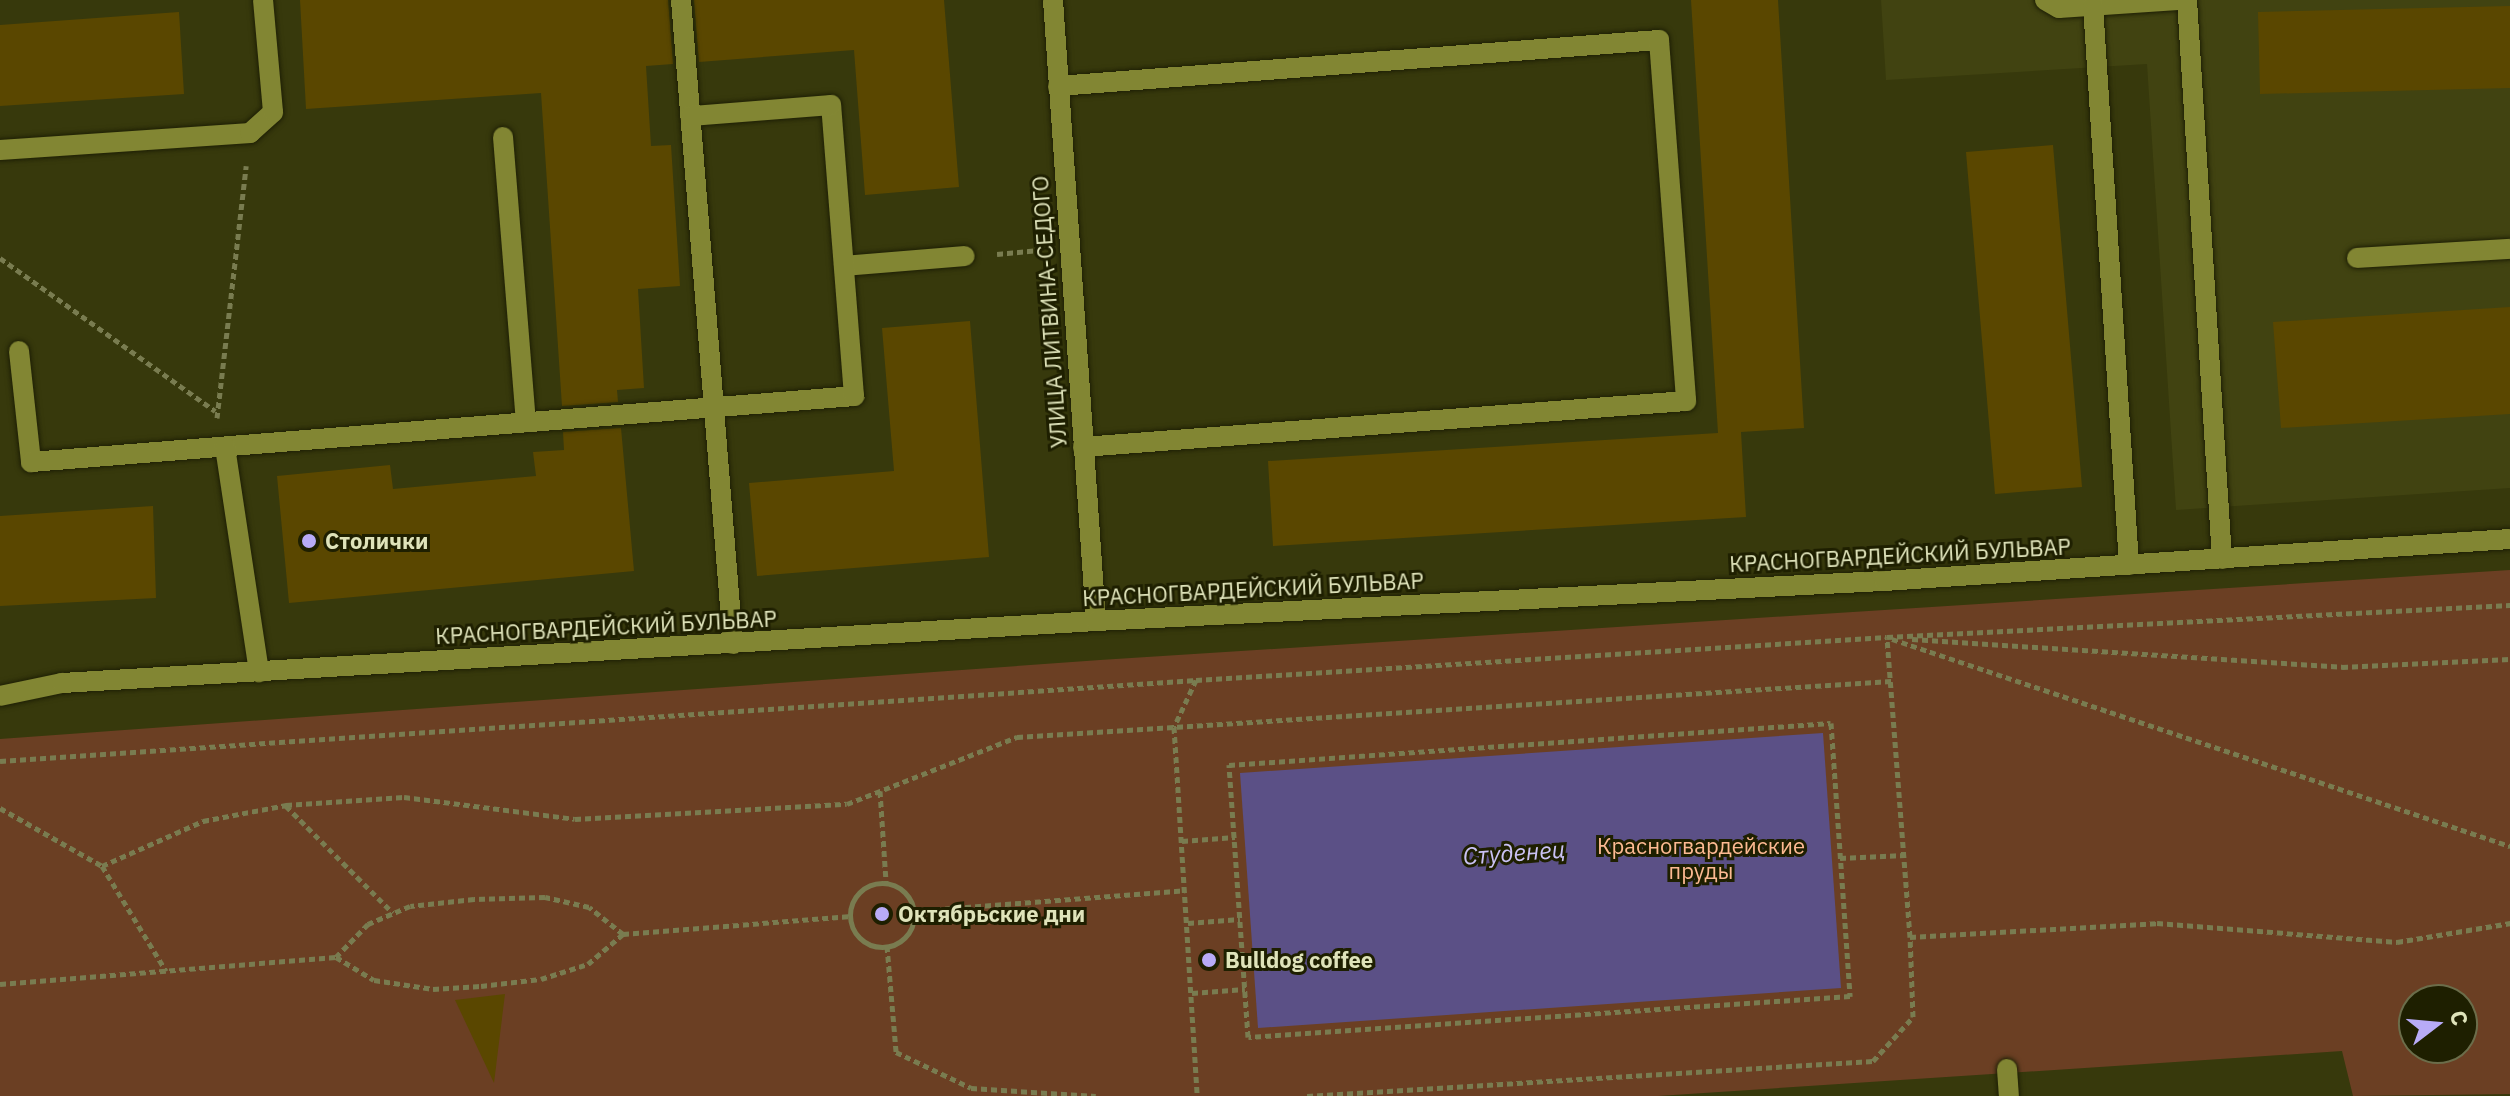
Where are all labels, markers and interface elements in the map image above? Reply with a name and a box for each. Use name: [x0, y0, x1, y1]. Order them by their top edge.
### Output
street label: УЛИЦА ЛИТВИНА-СЕДОГО: [1026, 175, 1072, 449]
place label: Столички: [325, 528, 428, 554]
marker: Столички: [300, 532, 318, 550]
street label: КРАСНОГВАРДЕЙСКИЙ БУЛЬВАР: [1729, 533, 2071, 577]
street label: КРАСНОГВАРДЕЙСКИЙ БУЛЬВАР: [1082, 567, 1424, 611]
street label: КРАСНОГВАРДЕЙСКИЙ БУЛЬВАР: [435, 605, 777, 649]
park label: Красногвардейские пруды: [1597, 832, 1805, 884]
water label: Студенец: [1462, 835, 1566, 871]
place label: Октябрьские дни: [898, 901, 1085, 927]
marker: Октябрьские дни: [873, 905, 891, 923]
place label: Bulldog coffee: [1225, 947, 1373, 973]
marker: Bulldog coffee: [1200, 951, 1218, 969]
north arrow: [2398, 984, 2478, 1064]
text: С: [2444, 1007, 2476, 1029]

